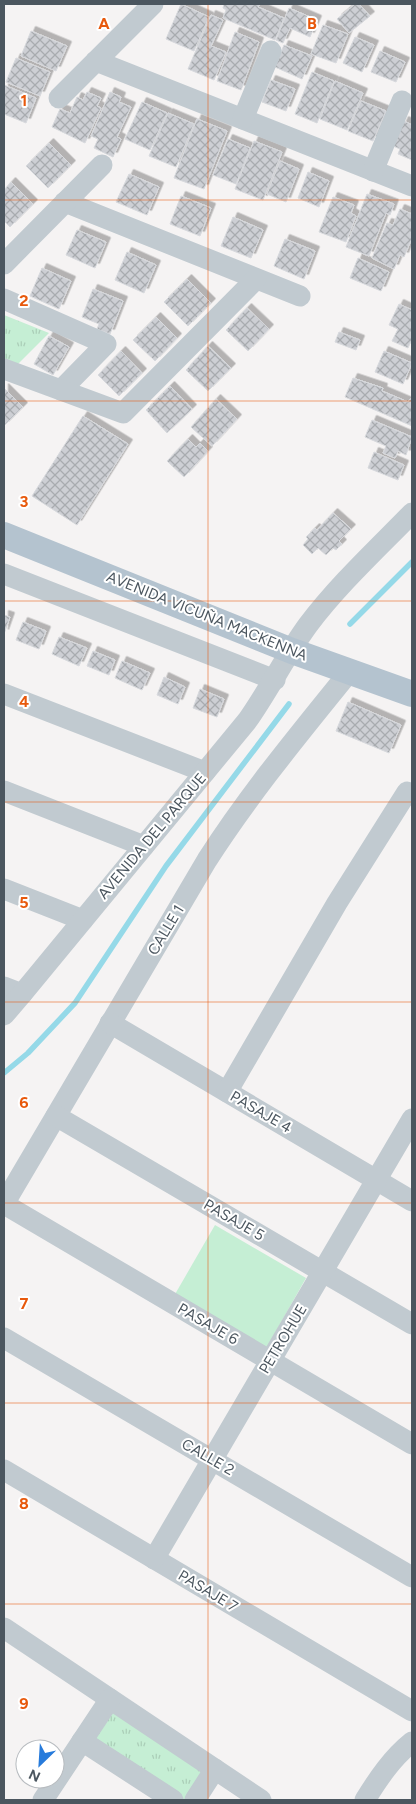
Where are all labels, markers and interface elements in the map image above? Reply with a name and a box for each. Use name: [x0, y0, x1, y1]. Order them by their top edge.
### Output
text: A: [98, 14, 110, 33]
text: B: [307, 14, 317, 33]
text: 1: [21, 91, 27, 110]
text: 2: [19, 291, 29, 310]
text: 3: [20, 492, 29, 511]
street label: AVENIDA VICUÑA MACKENNA: [104, 567, 310, 665]
text: 4: [19, 692, 29, 711]
street label: AVENIDA DEL PARQUE: [94, 769, 210, 903]
text: 5: [19, 893, 29, 912]
street label: CALLE 1: [144, 902, 188, 958]
street label: PASAJE 4: [227, 1087, 295, 1137]
text: 6: [19, 1093, 29, 1112]
street label: PASAJE 5: [200, 1195, 268, 1245]
text: 7: [20, 1294, 29, 1313]
street label: PASAJE 6: [174, 1299, 242, 1349]
street label: PETROHUE: [255, 1301, 311, 1377]
street label: CALLE 2: [179, 1435, 237, 1479]
text: 8: [19, 1494, 29, 1513]
street label: PASAJE 7: [175, 1566, 241, 1616]
text: 9: [19, 1694, 29, 1713]
north arrow: [15, 1739, 65, 1789]
text: N: [26, 1765, 43, 1785]

